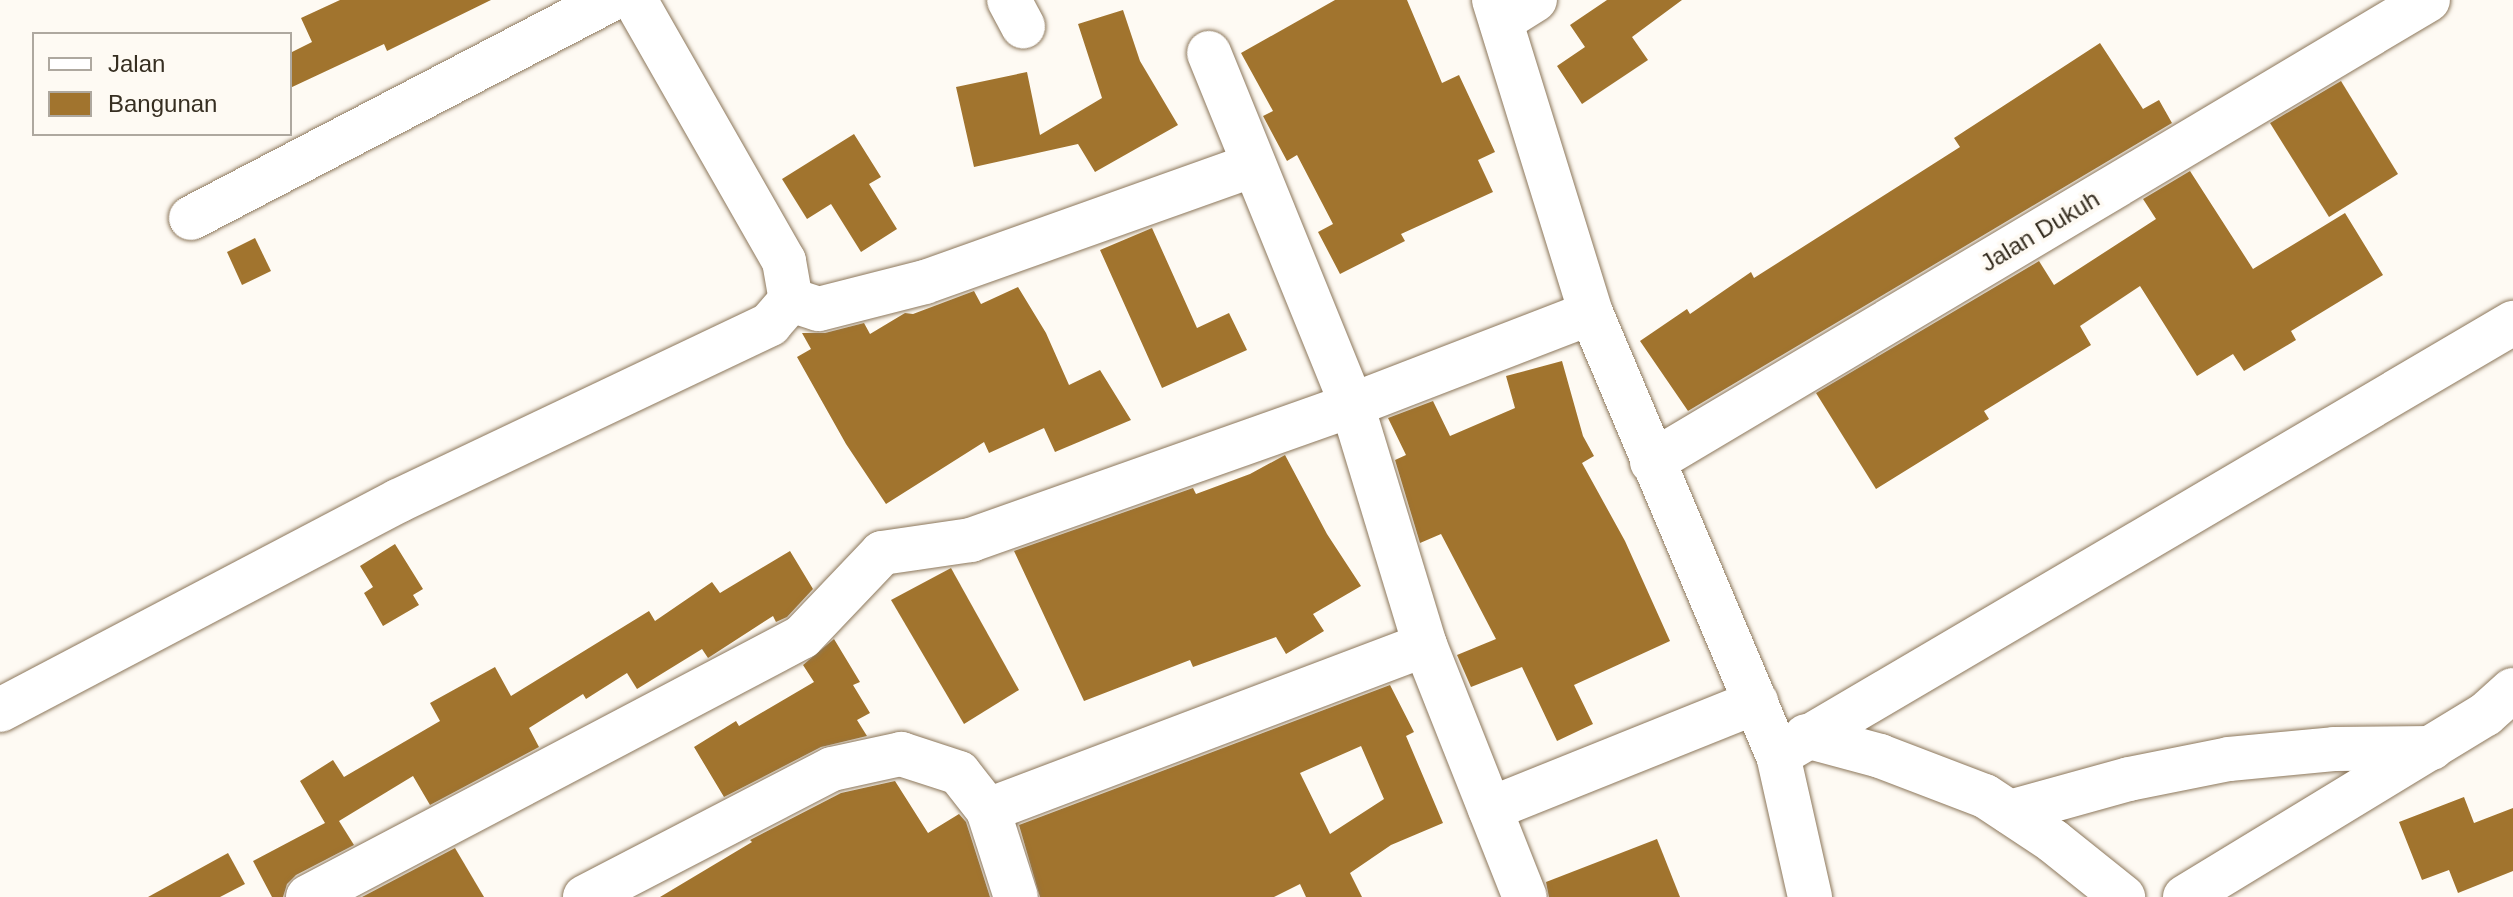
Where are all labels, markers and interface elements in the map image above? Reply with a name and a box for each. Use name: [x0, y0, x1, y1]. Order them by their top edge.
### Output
legend: [32, 32, 292, 136]
text: Jalan: [108, 50, 165, 77]
text: Bangunan: [108, 90, 217, 117]
street label: Jalan Dukuh: [1975, 184, 2105, 278]

